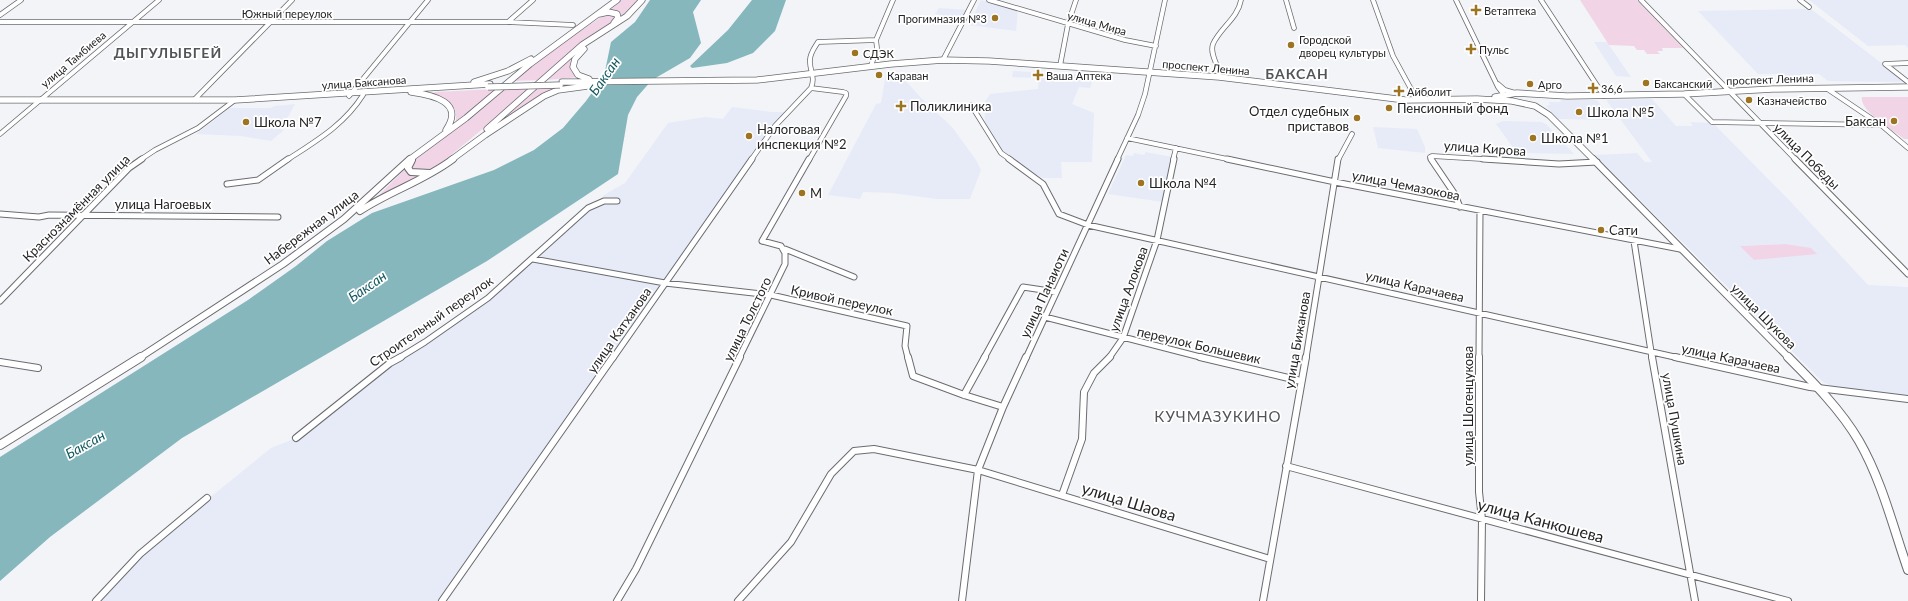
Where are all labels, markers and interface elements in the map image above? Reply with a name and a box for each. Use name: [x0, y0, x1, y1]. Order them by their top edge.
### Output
place label: Ветаптека: [1484, 4, 1536, 17]
marker: Ветаптека: [1471, 5, 1481, 15]
street label: Южный переулок: [242, 7, 333, 20]
street label: улица Мира: [1066, 8, 1128, 38]
place label: Прогимназия №3: [898, 12, 987, 25]
marker: Прогимназия №3: [990, 13, 1000, 23]
street label: улица Тамбиева: [38, 28, 108, 90]
place label: Городской дворец культуры: [1299, 33, 1386, 59]
marker: Городской дворец культуры: [1286, 40, 1296, 50]
place label: Пульс: [1479, 43, 1509, 56]
district label: ДЫГУЛЫБГЕЙ: [114, 44, 222, 61]
marker: Пульс: [1466, 44, 1476, 54]
place label: СДЭК: [863, 47, 894, 60]
marker: СДЭК: [850, 48, 860, 58]
water label: Баксан: [585, 54, 623, 98]
street label: проспект Ленина: [1162, 57, 1250, 77]
district label: БАКСАН: [1265, 65, 1329, 82]
place label: Караван: [887, 69, 929, 82]
place label: Ваша Аптека: [1046, 69, 1112, 82]
marker: Караван: [874, 70, 884, 80]
marker: Ваша Аптека: [1033, 70, 1043, 80]
street label: проспект Ленина: [1726, 71, 1814, 87]
street label: улица Баксанова: [321, 73, 407, 91]
place label: Баксанский: [1654, 77, 1712, 90]
place label: Арго: [1538, 78, 1562, 91]
marker: Баксанский: [1641, 78, 1651, 88]
marker: Арго: [1525, 79, 1535, 89]
place label: 36,6: [1601, 82, 1623, 95]
marker: 36,6: [1588, 83, 1598, 93]
place label: Айболит: [1407, 85, 1452, 98]
marker: Айболит: [1394, 86, 1404, 96]
place label: Казначейство: [1757, 94, 1827, 107]
marker: Казначейство: [1744, 95, 1754, 105]
place label: Поликлиника: [910, 98, 991, 114]
marker: Поликлиника: [895, 100, 907, 112]
place label: Пенсионный фонд: [1397, 100, 1508, 116]
place label: Отдел судебных приставов: [1249, 103, 1350, 134]
marker: Пенсионный фонд: [1384, 103, 1394, 113]
place label: Школа №5: [1587, 104, 1655, 120]
marker: Школа №5: [1574, 107, 1584, 117]
marker: Отдел судебных приставов: [1352, 113, 1362, 123]
place label: Баксан: [1845, 113, 1886, 129]
place label: Школа №7: [254, 114, 322, 130]
marker: Баксан: [1889, 116, 1899, 126]
marker: Школа №7: [241, 117, 251, 127]
street label: улица Победы: [1770, 119, 1844, 193]
place label: Налоговая инспекция №2: [757, 121, 847, 152]
place label: Школа №1: [1541, 130, 1609, 146]
marker: Налоговая инспекция №2: [744, 131, 754, 141]
marker: Школа №1: [1528, 133, 1538, 143]
street label: улица Кирова: [1443, 137, 1527, 159]
street label: Краснознамённая улица: [19, 151, 133, 265]
street label: улица Чемазокова: [1351, 167, 1461, 203]
place label: Школа №4: [1149, 175, 1217, 191]
marker: Школа №4: [1136, 178, 1146, 188]
place label: М: [810, 185, 822, 201]
street label: Набережная улица: [261, 186, 361, 268]
marker: М: [797, 188, 807, 198]
street label: улица Нагоевых: [115, 196, 212, 212]
place label: Сати: [1609, 222, 1638, 238]
marker: Сати: [1596, 225, 1606, 235]
street label: улица Алокова: [1105, 244, 1151, 334]
street label: улица Панаиоти: [1016, 246, 1072, 340]
water label: Баксан: [345, 267, 389, 305]
street label: улица Карачаева: [1364, 267, 1466, 305]
street label: Строительный переулок: [366, 272, 496, 370]
street label: улица Толстого: [720, 274, 774, 364]
street label: улица Шукова: [1728, 280, 1800, 352]
street label: Кривой переулок: [789, 281, 895, 319]
street label: улица Катханова: [584, 284, 654, 376]
street label: улица Бижанова: [1281, 290, 1313, 390]
street label: переулок Большевик: [1136, 323, 1263, 367]
street label: улица Карачаева: [1680, 340, 1782, 376]
street label: улица Шогенцукова: [1460, 346, 1476, 466]
street label: улица Пушкина: [1659, 372, 1691, 466]
district label: КУЧМАЗУКИНО: [1154, 407, 1282, 425]
water label: Баксан: [62, 426, 108, 462]
street label: улица Шаова: [1079, 478, 1179, 524]
street label: улица Канкошева: [1476, 494, 1606, 546]

